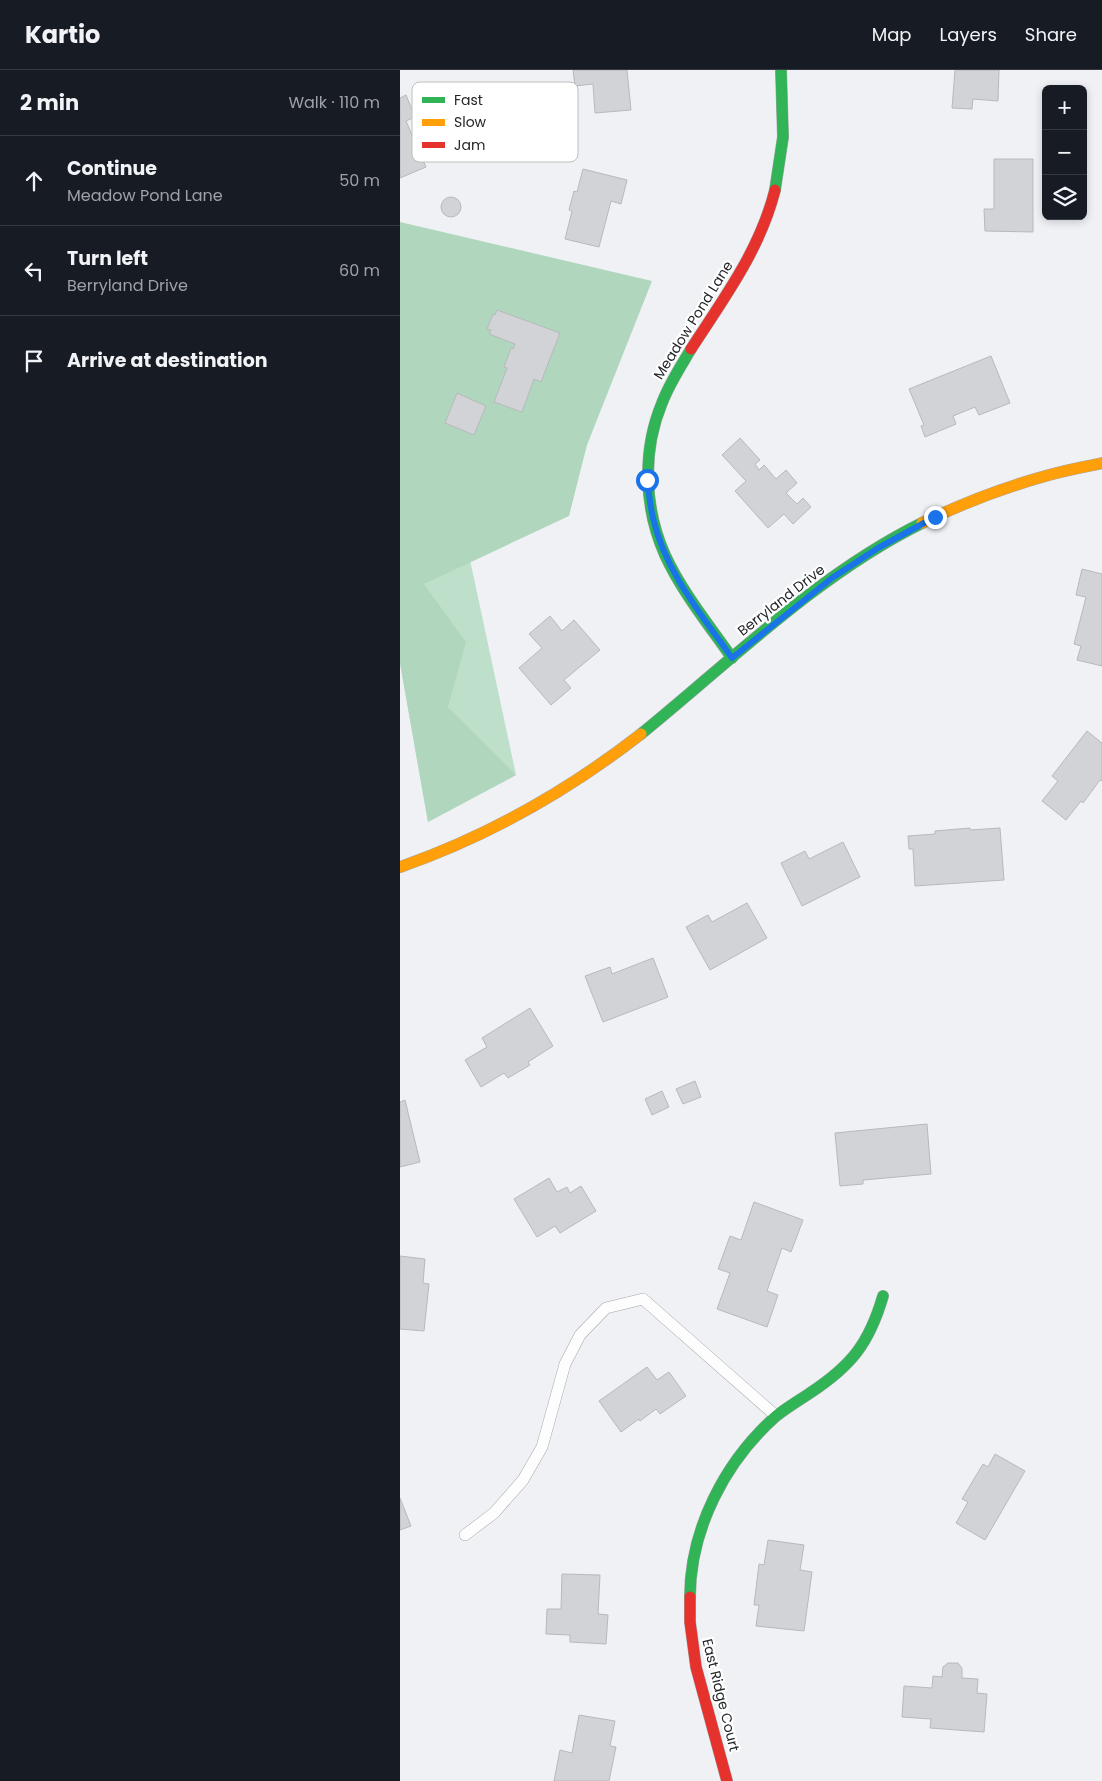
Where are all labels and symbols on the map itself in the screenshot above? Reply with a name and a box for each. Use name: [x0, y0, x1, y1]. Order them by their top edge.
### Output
legend: [412, 82, 578, 162]
text: Fast: [454, 90, 483, 110]
text: Slow: [454, 112, 487, 132]
text: Jam: [454, 135, 485, 155]
street label: Meadow Pond Lane: [648, 257, 738, 383]
route start: [636, 469, 659, 492]
route end: [924, 506, 947, 529]
street label: Berryland Drive: [733, 559, 829, 640]
street label: East Ridge Court: [697, 1637, 745, 1753]

